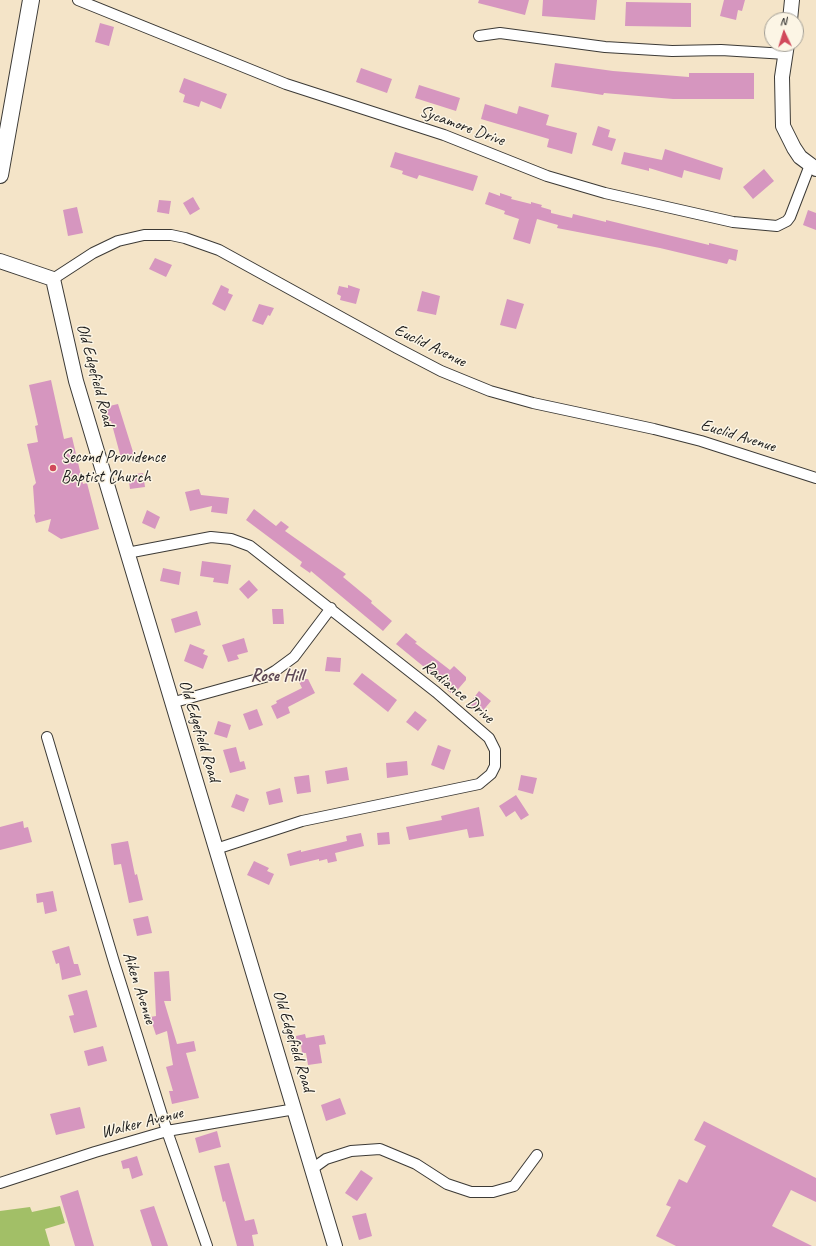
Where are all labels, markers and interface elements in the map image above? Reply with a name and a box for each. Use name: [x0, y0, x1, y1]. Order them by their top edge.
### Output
north arrow: [764, 12, 804, 52]
text: N: [779, 14, 787, 28]
street label: Sycamore Drive: [417, 101, 507, 151]
street label: Euclid Avenue: [391, 320, 469, 372]
street label: Old Edgefield Road: [72, 322, 118, 428]
street label: Euclid Avenue: [698, 415, 778, 457]
place label: Second Providence Baptist Church: [61, 448, 165, 488]
marker: Second Providence Baptist Church: [48, 463, 58, 473]
street label: Radiance Drive: [418, 656, 498, 728]
district label: Rose Hill: [250, 665, 304, 687]
street label: Old Edgefield Road: [174, 678, 224, 784]
street label: Aiken Avenue: [118, 950, 160, 1026]
street label: Old Edgefield Road: [268, 988, 318, 1094]
street label: Walker Avenue: [99, 1103, 185, 1143]

